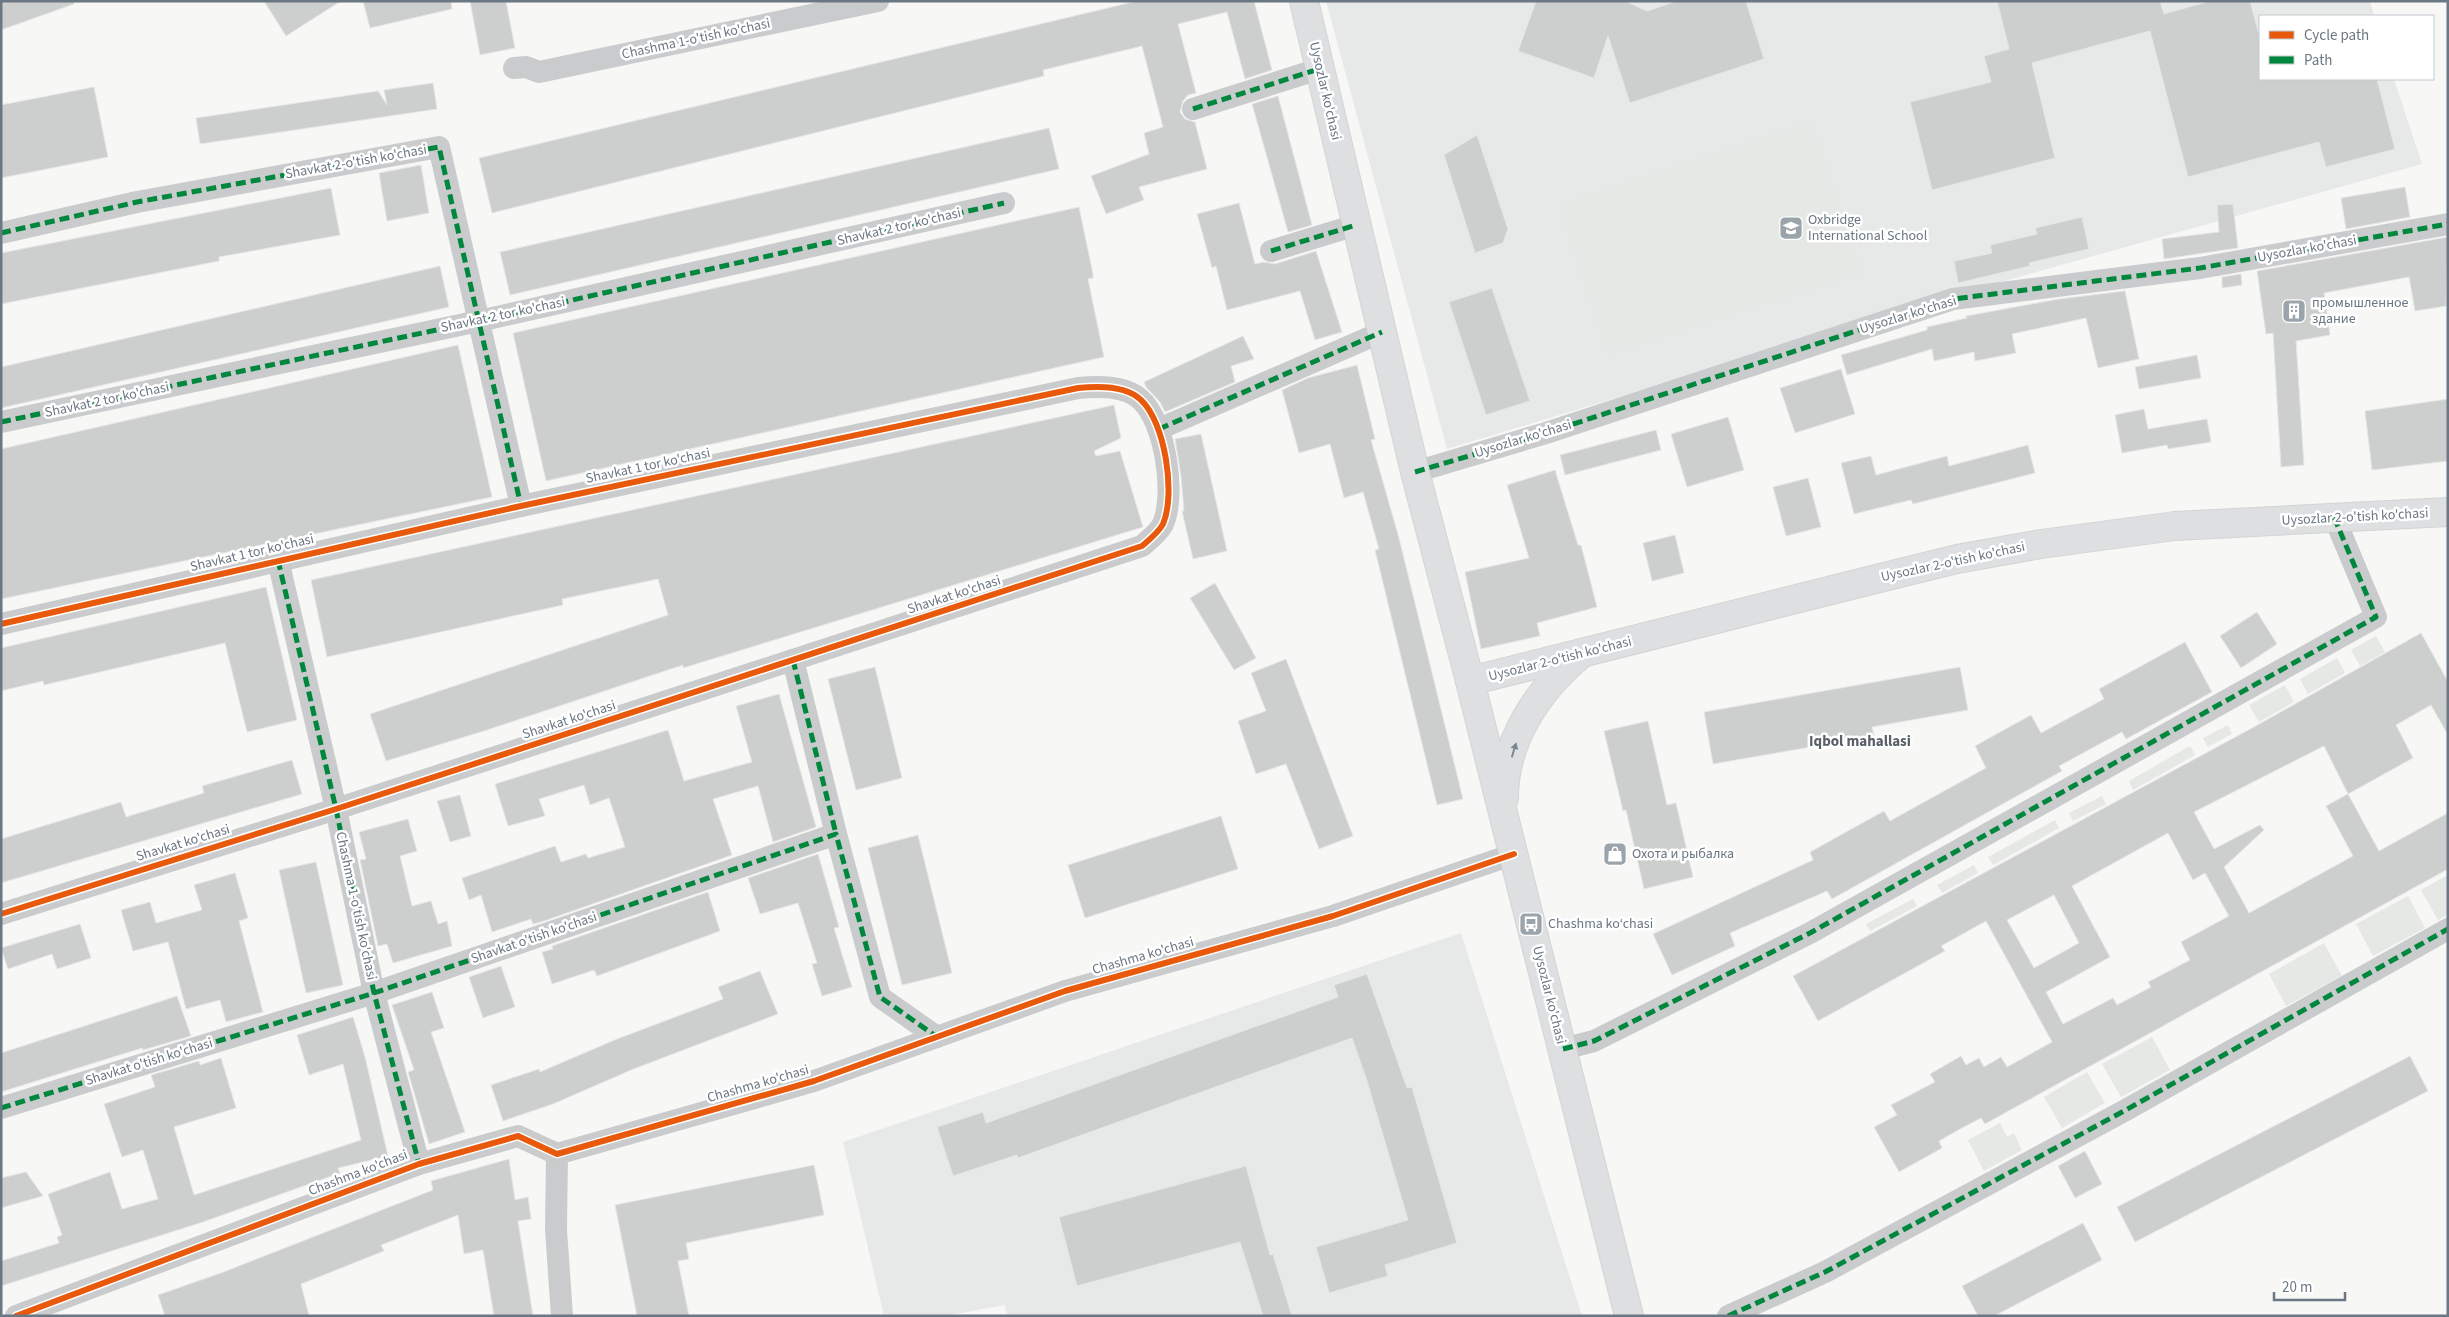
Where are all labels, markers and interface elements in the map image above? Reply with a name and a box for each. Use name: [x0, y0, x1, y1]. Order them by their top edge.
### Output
street label: Chashma 1-o'tish ko'chasi: [620, 13, 772, 65]
legend: [2259, 15, 2434, 80]
text: Cycle path: [2304, 25, 2369, 46]
street label: Uysozlar ko'chasi: [1304, 40, 1346, 142]
text: Path: [2304, 50, 2332, 71]
street label: Shavkat 2-o'tish ko'chasi: [284, 140, 428, 184]
street label: Shavkat 2 tor ko'chasi: [835, 203, 963, 251]
place label: Oxbridge International School: [1808, 210, 1928, 246]
school or university icon: Oxbridge International School: [1778, 215, 1804, 241]
street label: Uysozlar ko'chasi: [2256, 230, 2358, 268]
street label: Uysozlar ko'chasi: [1857, 291, 1959, 339]
street label: Shavkat 2 tor ko'chasi: [439, 292, 567, 338]
place label: промышленное здание: [2312, 293, 2409, 329]
building icon: промышленное здание: [2281, 298, 2307, 324]
street label: Shavkat 2 tor ko'chasi: [43, 377, 171, 423]
street label: Uysozlar ko'chasi: [1472, 415, 1574, 463]
street label: Shavkat 1 tor ko'chasi: [584, 443, 712, 489]
street label: Uysozlar 2-o'tish ko'chasi: [2281, 503, 2429, 531]
street label: Shavkat 1 tor ko'chasi: [188, 529, 316, 577]
street label: Uysozlar 2-o'tish ko'chasi: [1879, 537, 2027, 587]
street label: Shavkat ko'chasi: [905, 570, 1003, 620]
street label: Uysozlar 2-o'tish ko'chasi: [1486, 632, 1634, 686]
street label: Shavkat ko'chasi: [520, 695, 618, 745]
district label: Iqbol mahallasi: [1809, 731, 1911, 752]
one-way arrow: [1510, 742, 1518, 757]
street label: Shavkat ko'chasi: [134, 819, 232, 867]
street label: Chashma 1-o'tish ko'chasi: [330, 830, 382, 982]
shop icon: Охота и рыбалка: [1602, 841, 1628, 867]
place label: Охота и рыбалка: [1632, 844, 1734, 864]
street label: Shavkat o'tish ko'chasi: [468, 907, 600, 969]
bus stop icon: Chashma ko‘chasi: [1518, 911, 1544, 937]
place label: Chashma ko‘chasi: [1548, 914, 1653, 934]
street label: Chashma ko'chasi: [1090, 932, 1196, 980]
street label: Uysozlar ko'chasi: [1527, 944, 1571, 1046]
street label: Shavkat o'tish ko'chasi: [83, 1033, 215, 1091]
street label: Chashma ko'chasi: [705, 1060, 811, 1108]
street label: Chashma ko'chasi: [305, 1145, 411, 1201]
scale bar: [2274, 1270, 2345, 1302]
text: 20 m: [2282, 1277, 2312, 1298]

